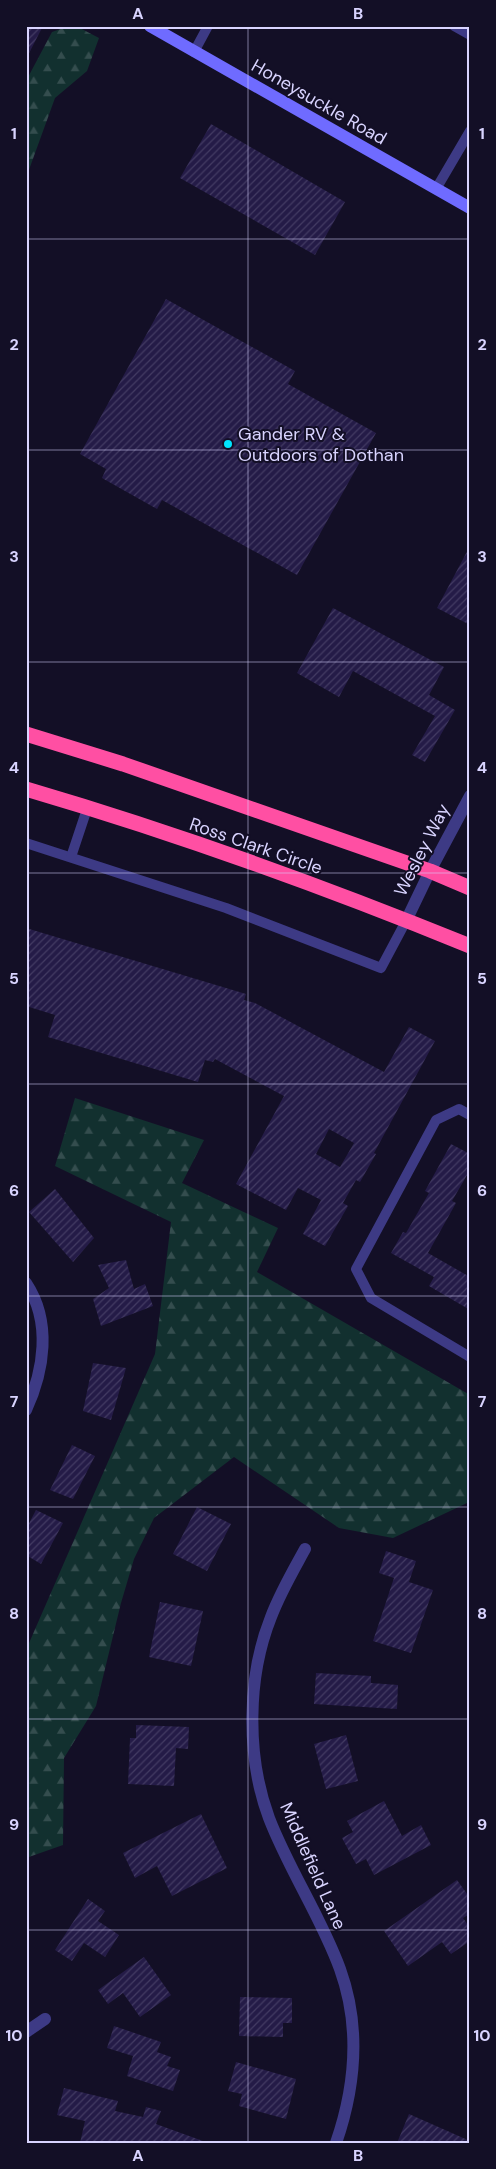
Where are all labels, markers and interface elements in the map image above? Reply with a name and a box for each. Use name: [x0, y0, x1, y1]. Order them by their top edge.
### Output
text: A: [132, 3, 144, 24]
text: B: [353, 3, 363, 24]
street label: Honeysuckle Road: [247, 54, 391, 150]
text: 1: [11, 123, 17, 144]
text: 1: [479, 123, 485, 144]
text: 2: [9, 334, 19, 355]
text: 2: [477, 334, 487, 355]
place label: Gander RV & Outdoors of Dothan: [238, 422, 404, 467]
marker: Gander RV & Outdoors of Dothan: [222, 438, 234, 450]
text: 3: [9, 546, 19, 567]
text: 3: [477, 546, 487, 567]
text: 4: [9, 757, 19, 778]
text: 4: [477, 757, 487, 778]
street label: Wesley Way: [388, 800, 456, 900]
street label: Ross Clark Circle: [186, 812, 326, 880]
text: 5: [9, 968, 19, 989]
text: 5: [477, 968, 487, 989]
text: 6: [9, 1180, 19, 1201]
text: 6: [477, 1180, 487, 1201]
text: 7: [10, 1391, 19, 1412]
text: 7: [478, 1391, 487, 1412]
text: 8: [9, 1603, 19, 1624]
text: 8: [477, 1603, 487, 1624]
street label: Middlefield Lane: [274, 1799, 352, 1933]
text: 9: [9, 1814, 19, 1835]
text: 9: [477, 1814, 487, 1835]
text: 10: [5, 2025, 23, 2046]
text: 10: [473, 2025, 491, 2046]
text: A: [132, 2145, 144, 2166]
text: B: [353, 2145, 363, 2166]

